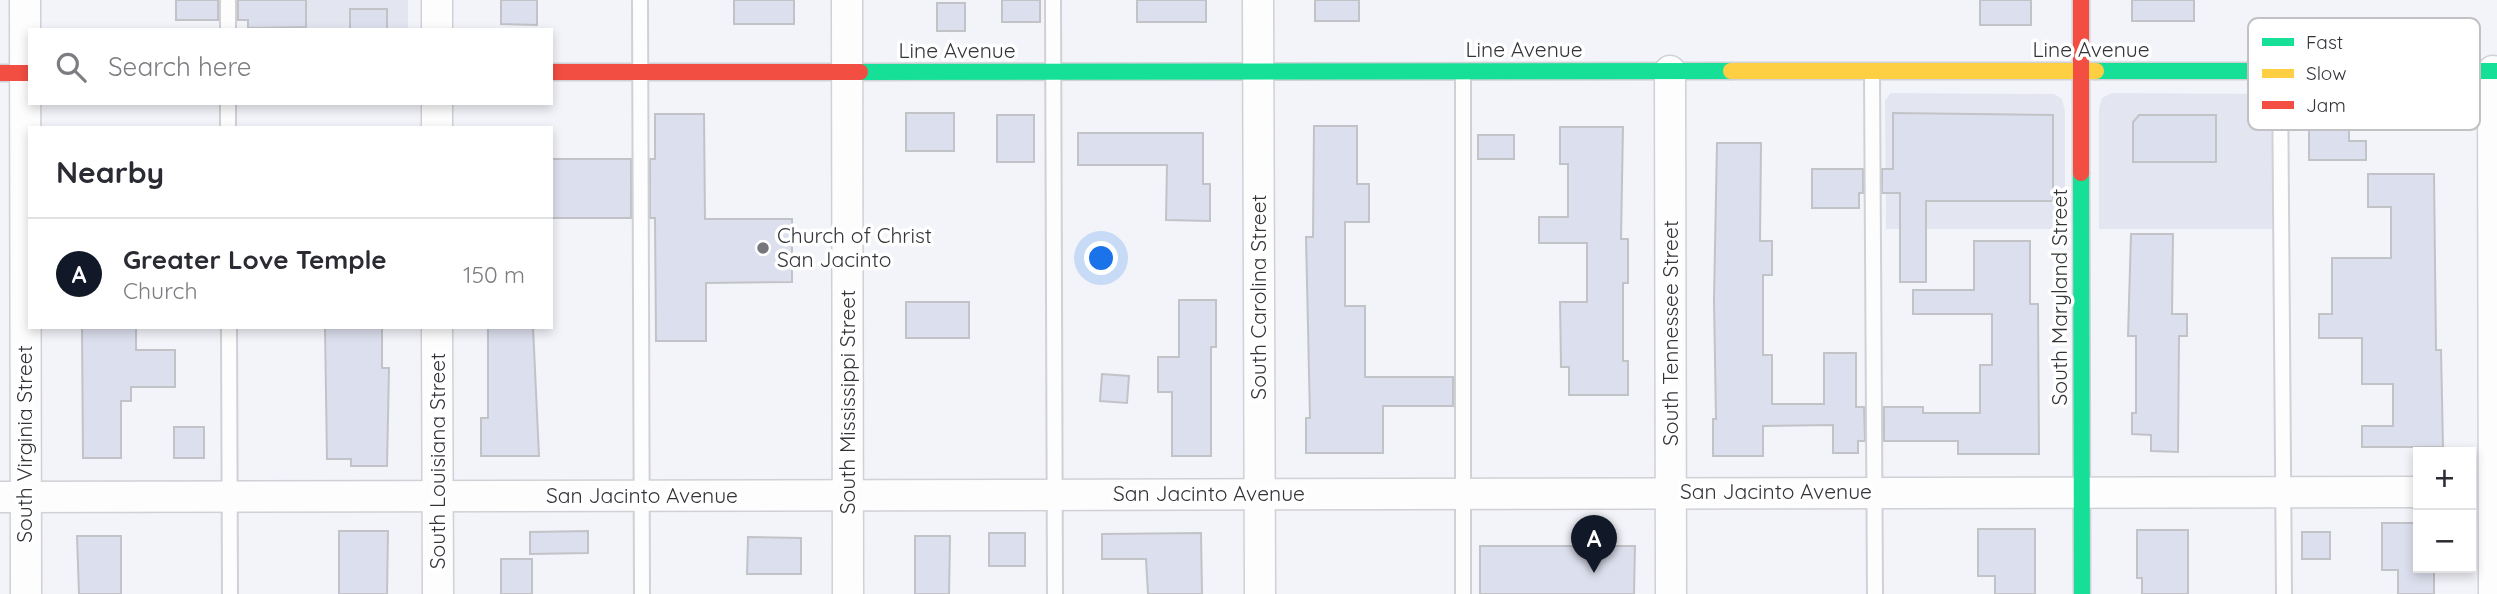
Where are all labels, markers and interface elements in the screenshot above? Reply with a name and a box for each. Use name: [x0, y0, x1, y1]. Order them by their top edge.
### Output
legend: [2248, 18, 2480, 130]
search box: [28, 28, 553, 105]
text: Fast: [2306, 30, 2343, 54]
street label: Line Avenue: [1465, 36, 1583, 62]
street label: Line Avenue: [2032, 36, 2150, 62]
street label: Line Avenue: [898, 37, 1016, 63]
icon: search: [52, 48, 90, 86]
text: Search here: [108, 50, 252, 83]
text: Slow: [2306, 61, 2347, 85]
text: Jam: [2306, 93, 2346, 117]
text: Nearby: [56, 153, 164, 191]
street label: South Maryland Street: [2046, 189, 2072, 405]
street label: South Carolina Street: [1245, 194, 1271, 400]
street label: South Tennessee Street: [1657, 220, 1683, 446]
place label: Church of Christ San Jacinto: [777, 222, 932, 272]
marker: Church of Christ San Jacinto: [755, 240, 771, 256]
your location: [1084, 241, 1118, 275]
text: Greater Love Temple: [123, 243, 387, 276]
text: A: [72, 260, 86, 289]
text: 150 m: [463, 260, 525, 289]
text: Church: [123, 276, 198, 305]
street label: South Mississippi Street: [834, 290, 860, 514]
street label: South Virginia Street: [11, 345, 37, 543]
street label: South Louisiana Street: [424, 353, 450, 569]
map controls: [2413, 447, 2476, 573]
button: +: [2413, 447, 2476, 510]
street label: San Jacinto Avenue: [1680, 478, 1872, 504]
street label: San Jacinto Avenue: [1113, 480, 1305, 506]
street label: San Jacinto Avenue: [546, 482, 738, 508]
button: −: [2413, 510, 2476, 573]
pin: A: [1571, 515, 1617, 573]

